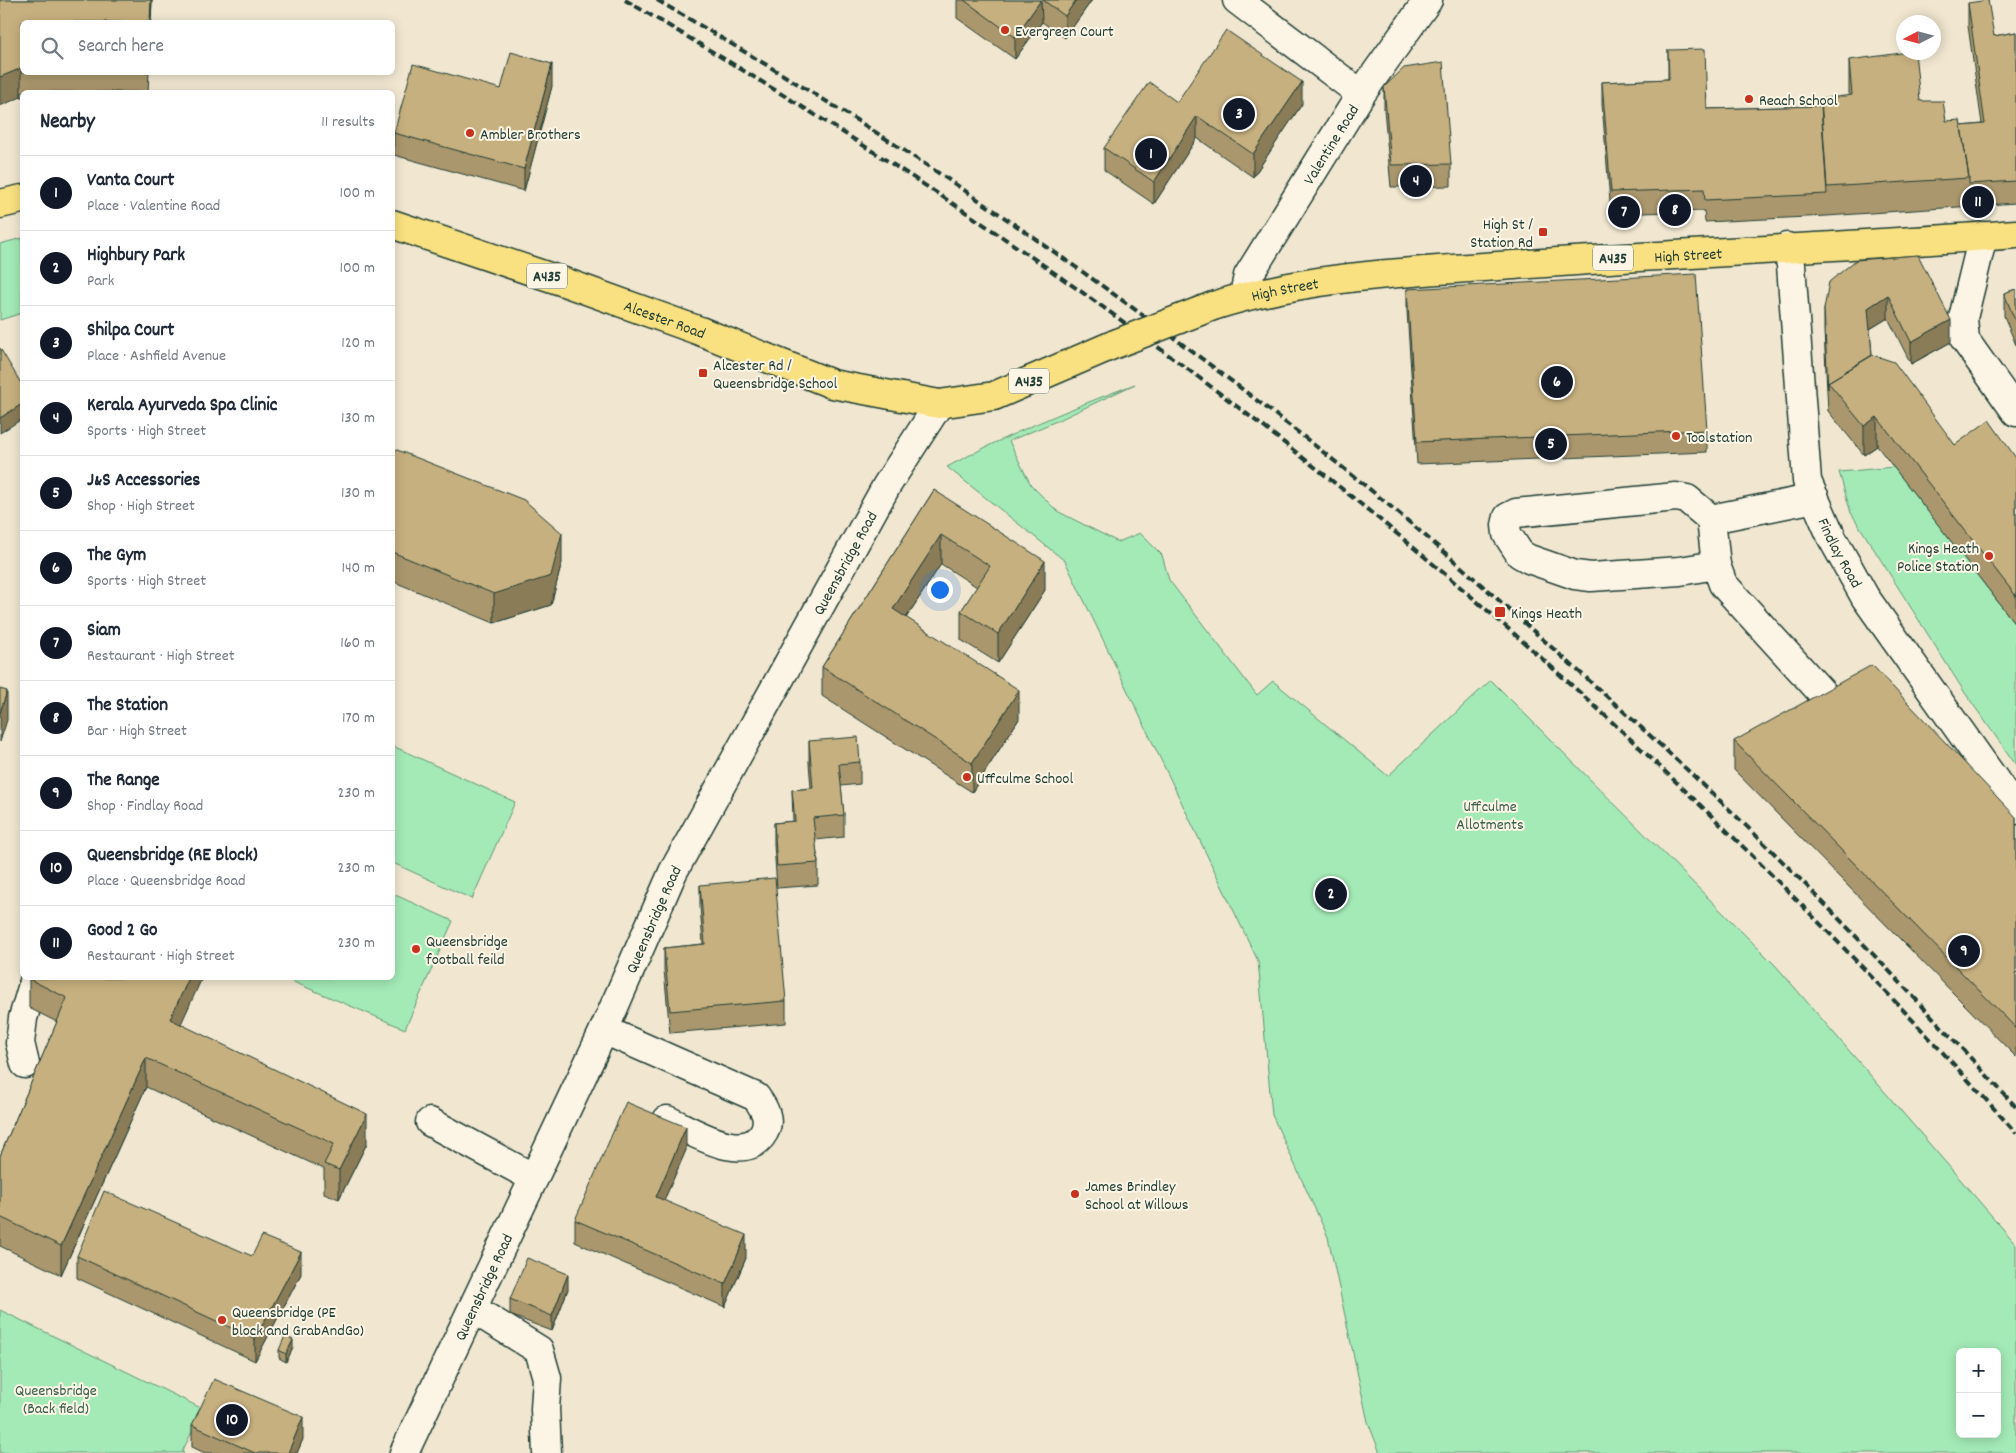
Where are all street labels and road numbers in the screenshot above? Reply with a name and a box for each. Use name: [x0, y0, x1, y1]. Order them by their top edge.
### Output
street label: Valentine Road: [1299, 101, 1366, 190]
street label: High Street: [1654, 243, 1723, 270]
road number: A435: [1593, 246, 1633, 270]
road number: A435: [527, 264, 567, 288]
street label: High Street: [1249, 273, 1320, 309]
street label: Alcester Road: [620, 296, 709, 346]
road number: A435: [1009, 368, 1049, 394]
street label: Queensbridge Road: [808, 508, 884, 620]
street label: Findlay Road: [1811, 515, 1867, 593]
street label: Queensbridge Road: [621, 862, 688, 978]
street label: Queensbridge Road: [450, 1231, 520, 1345]

